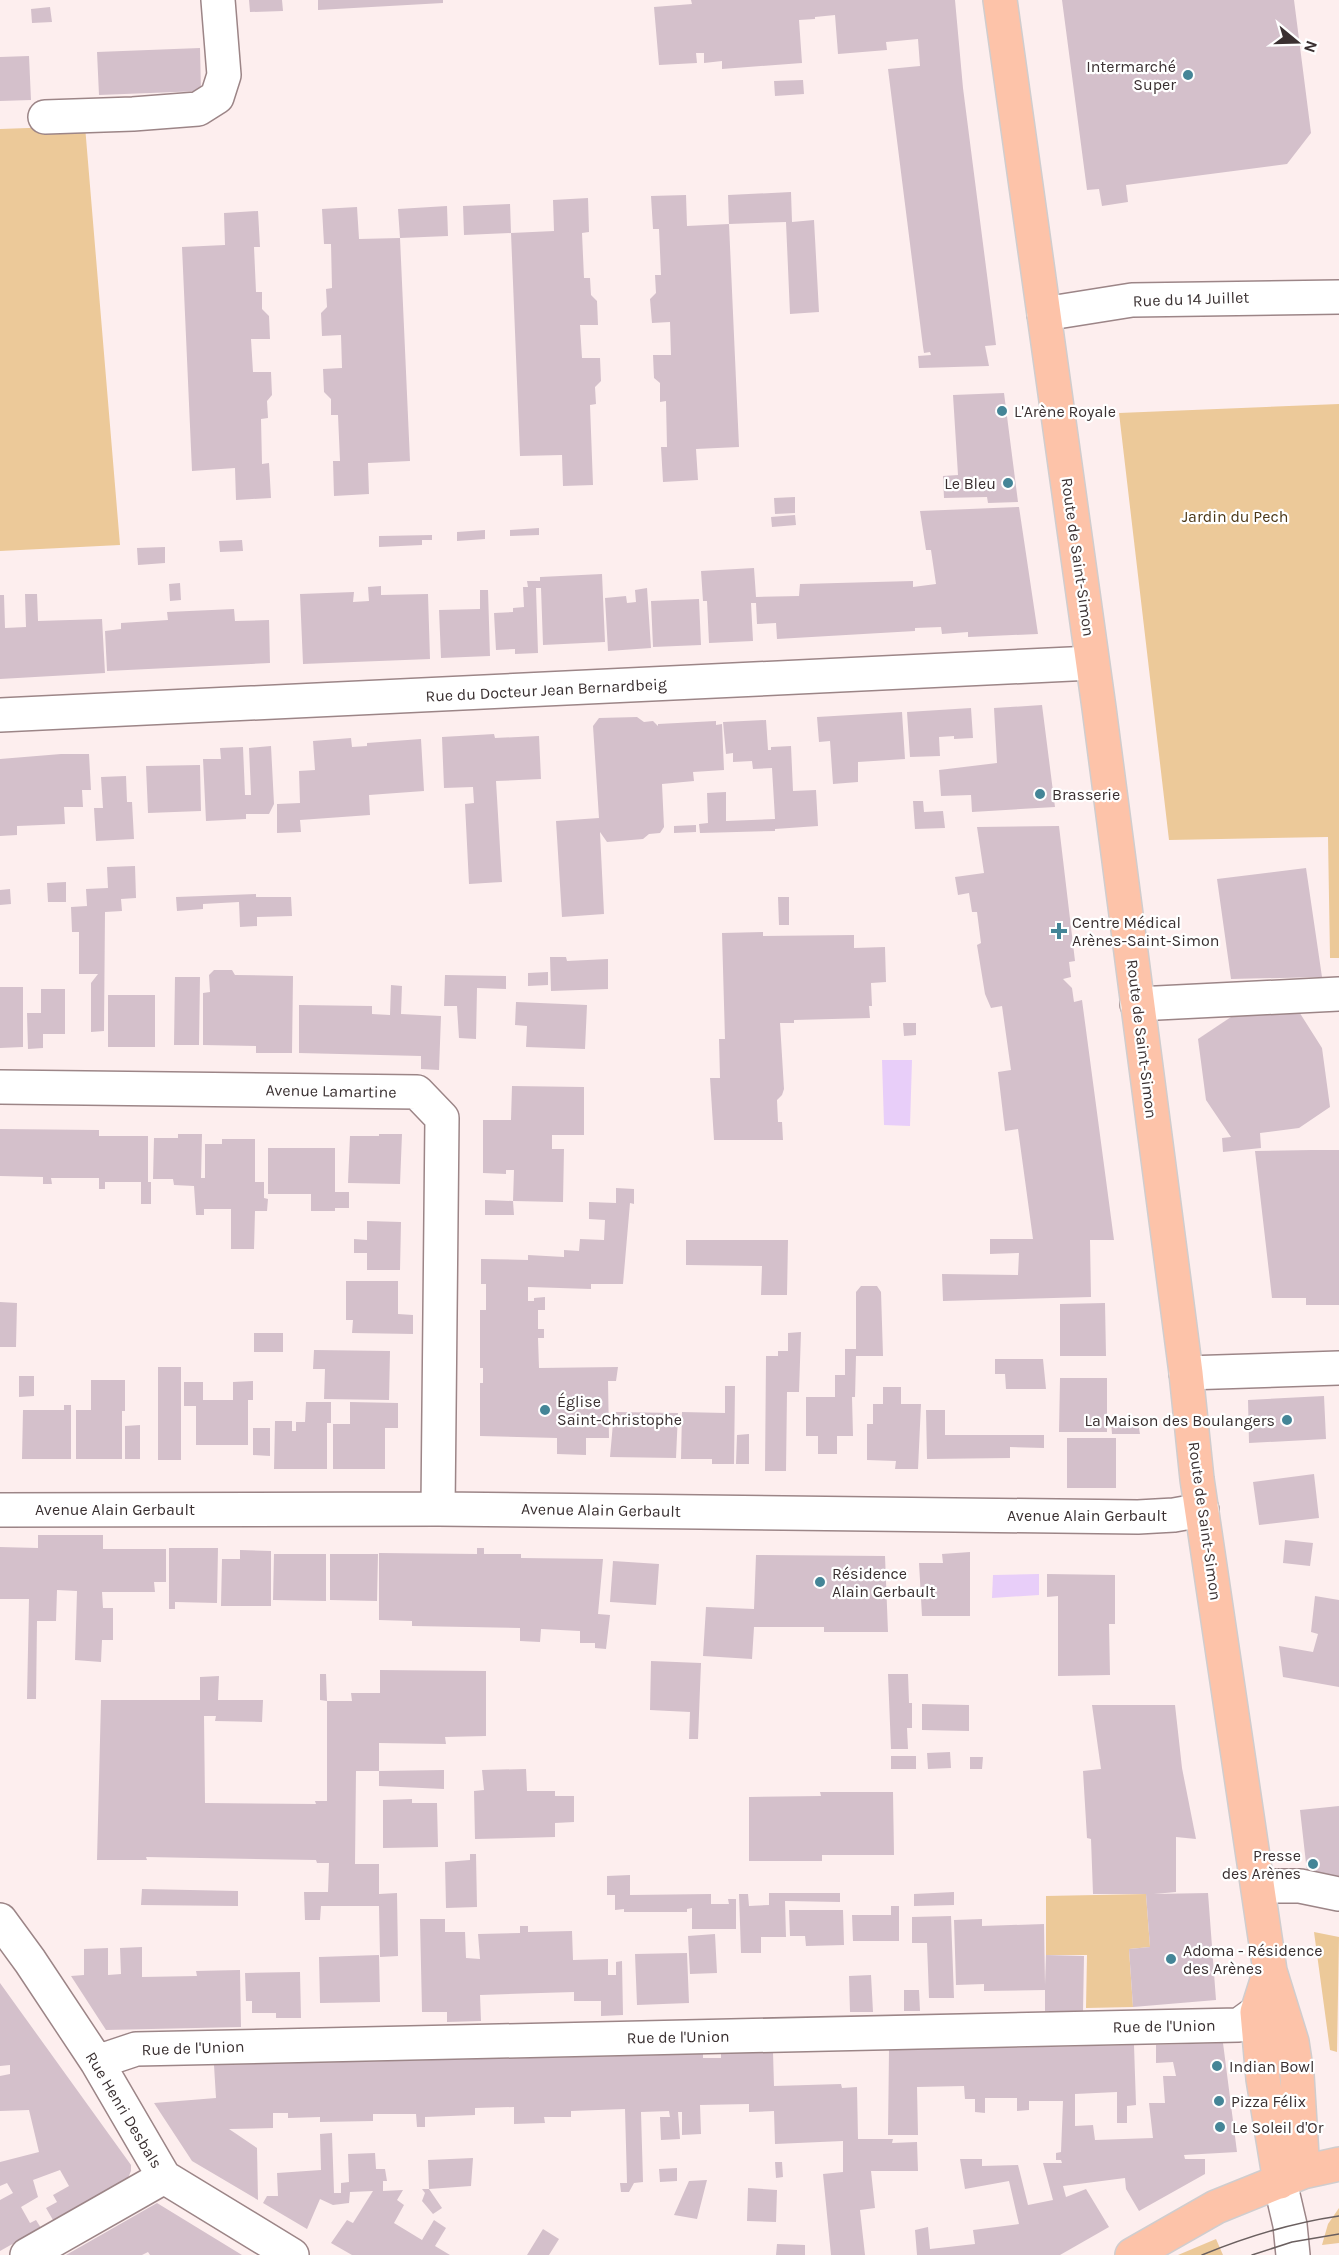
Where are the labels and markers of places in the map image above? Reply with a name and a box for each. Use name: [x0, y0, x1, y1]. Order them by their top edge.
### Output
place label: Intermarché Super: [1086, 57, 1176, 94]
marker: Intermarché Super: [1181, 68, 1195, 82]
place label: L'Arène Royale: [1014, 402, 1116, 421]
marker: L'Arène Royale: [995, 404, 1009, 418]
place label: Le Bleu: [944, 474, 996, 493]
marker: Le Bleu: [1001, 476, 1015, 490]
place label: Brasserie: [1052, 785, 1120, 804]
marker: Brasserie: [1033, 787, 1047, 801]
place label: Centre Médical Arènes-Saint-Simon: [1072, 913, 1219, 950]
marker: Centre Médical Arènes-Saint-Simon: [1050, 922, 1068, 940]
place label: Église Saint-Christophe: [557, 1392, 682, 1429]
marker: Église Saint-Christophe: [538, 1403, 552, 1417]
place label: La Maison des Boulangers: [1085, 1411, 1275, 1430]
marker: La Maison des Boulangers: [1280, 1413, 1294, 1427]
place label: Résidence Alain Gerbault: [832, 1564, 935, 1601]
marker: Résidence Alain Gerbault: [813, 1575, 827, 1589]
place label: Presse des Arènes: [1222, 1846, 1301, 1883]
marker: Presse des Arènes: [1306, 1857, 1320, 1871]
place label: Adoma - Résidence des Arènes: [1183, 1941, 1322, 1978]
marker: Adoma - Résidence des Arènes: [1164, 1952, 1178, 1966]
place label: Indian Bowl: [1229, 2057, 1314, 2076]
marker: Indian Bowl: [1210, 2059, 1224, 2073]
place label: Pizza Félix: [1231, 2092, 1306, 2111]
marker: Pizza Félix: [1212, 2094, 1226, 2108]
place label: Le Soleil d'Or: [1232, 2118, 1324, 2137]
marker: Le Soleil d'Or: [1213, 2120, 1227, 2134]

